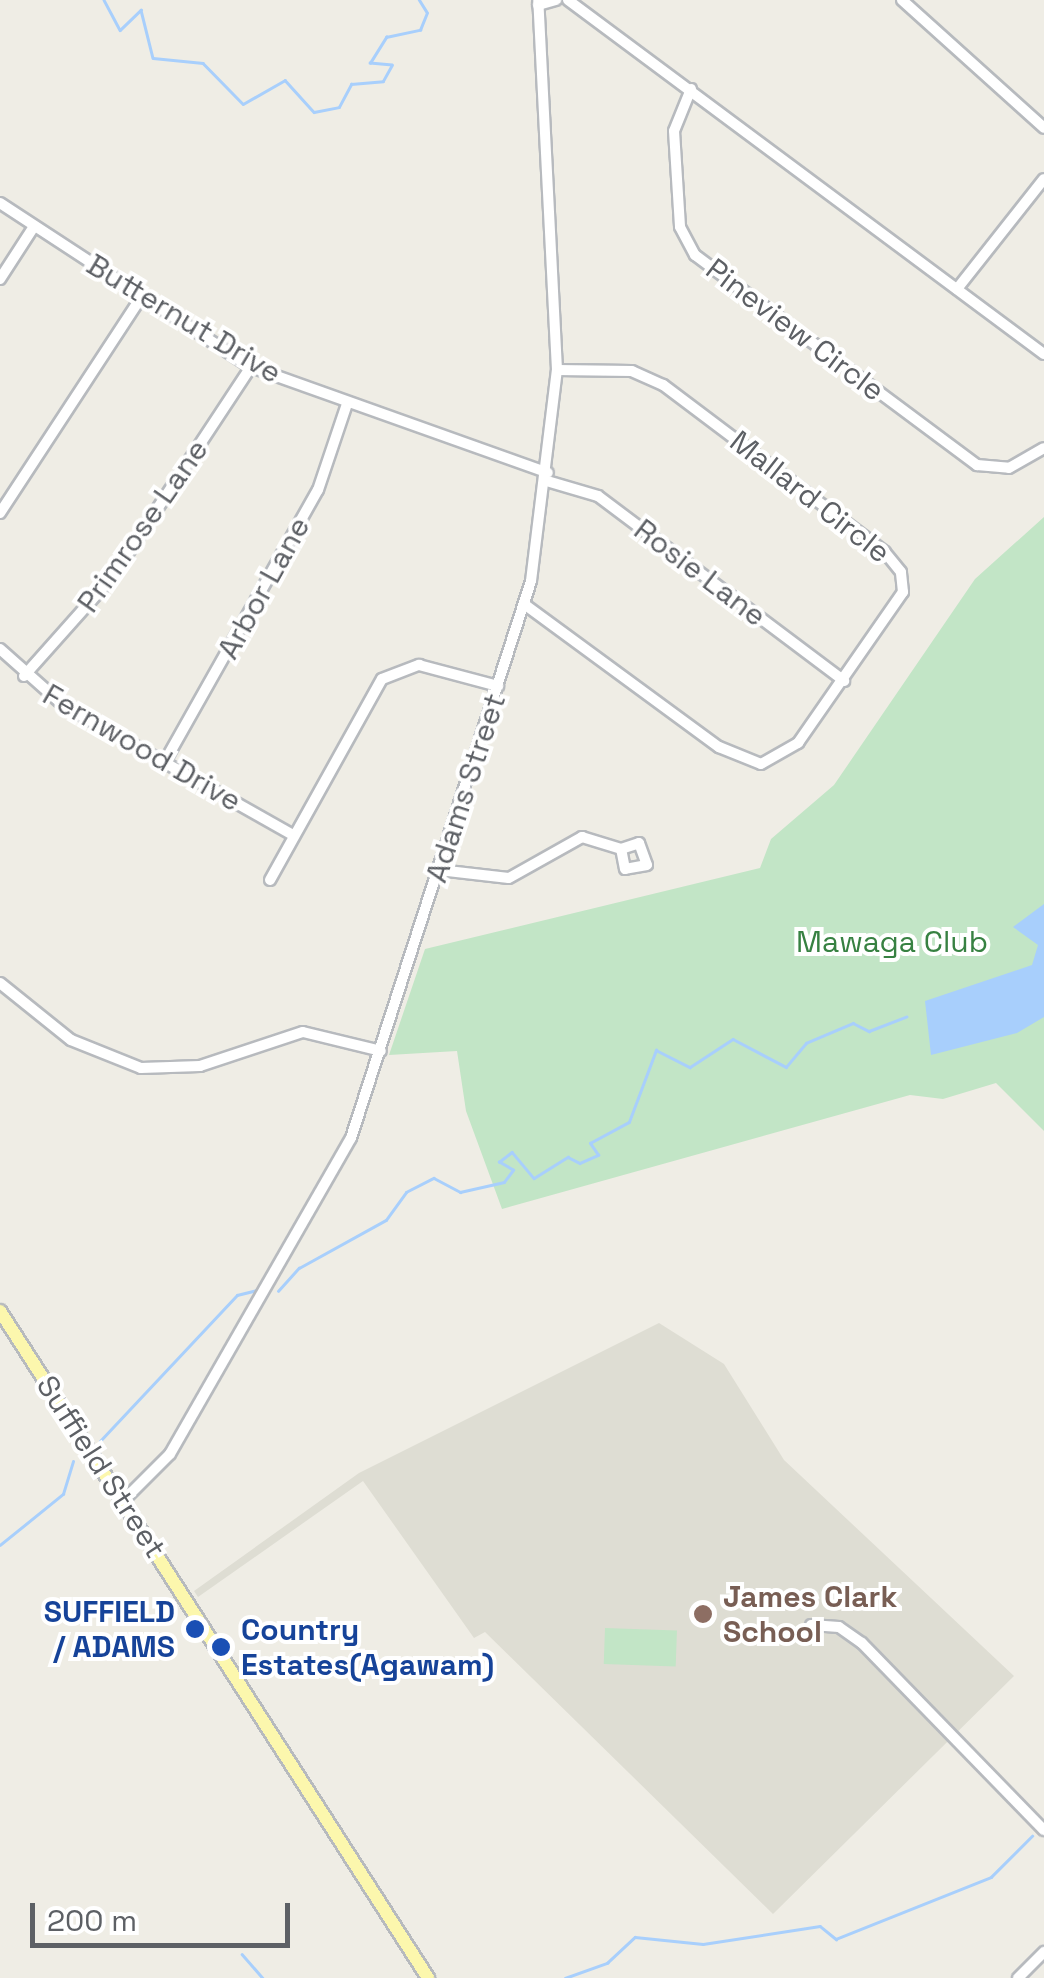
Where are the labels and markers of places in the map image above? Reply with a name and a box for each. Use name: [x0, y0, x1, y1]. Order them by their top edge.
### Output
place label: James Clark School: [723, 1579, 897, 1650]
place label: SUFFIELD / ADAMS: [44, 1594, 175, 1664]
marker: James Clark School: [692, 1603, 714, 1625]
place label: Country Estates(Agawam): [241, 1612, 494, 1682]
marker: SUFFIELD / ADAMS: [184, 1618, 206, 1640]
marker: Country Estates(Agawam): [210, 1636, 232, 1658]

